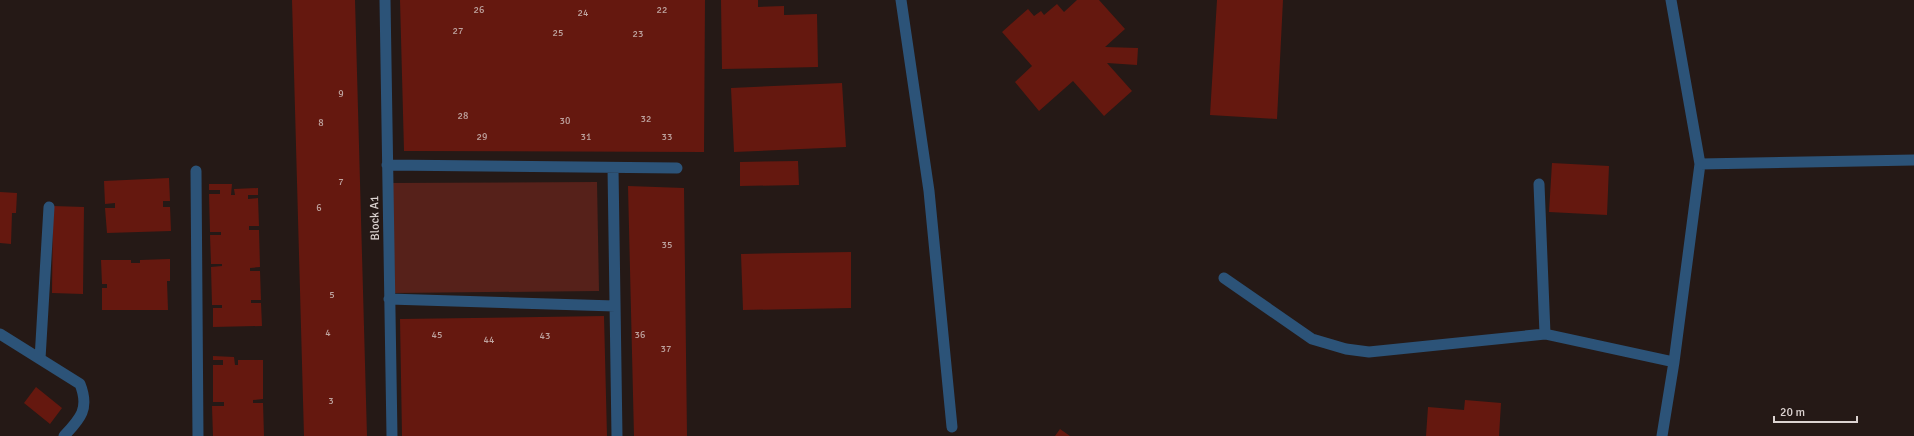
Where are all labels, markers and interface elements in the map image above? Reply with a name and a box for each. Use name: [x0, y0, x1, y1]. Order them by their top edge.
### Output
house number: 26: [474, 4, 484, 16]
house number: 22: [657, 4, 667, 16]
house number: 24: [578, 7, 589, 19]
house number: 27: [453, 25, 463, 37]
house number: 25: [553, 27, 563, 39]
house number: 23: [633, 28, 643, 40]
house number: 9: [338, 88, 344, 100]
house number: 28: [458, 110, 468, 122]
house number: 32: [641, 113, 651, 125]
house number: 30: [560, 115, 570, 127]
house number: 8: [318, 117, 324, 129]
house number: 29: [477, 131, 487, 143]
house number: 31: [581, 131, 591, 143]
house number: 33: [662, 131, 672, 143]
house number: 7: [338, 176, 344, 188]
street label: Block A1: [367, 195, 383, 241]
house number: 6: [316, 202, 322, 214]
house number: 35: [662, 239, 672, 251]
house number: 5: [329, 289, 335, 301]
house number: 4: [325, 327, 331, 339]
house number: 45: [432, 329, 442, 341]
house number: 36: [635, 329, 645, 341]
house number: 43: [540, 330, 550, 342]
house number: 44: [484, 334, 495, 346]
house number: 37: [661, 343, 671, 355]
house number: 3: [328, 395, 334, 407]
scale bar: [1774, 398, 1857, 424]
text: 20 m: [1780, 405, 1805, 420]

